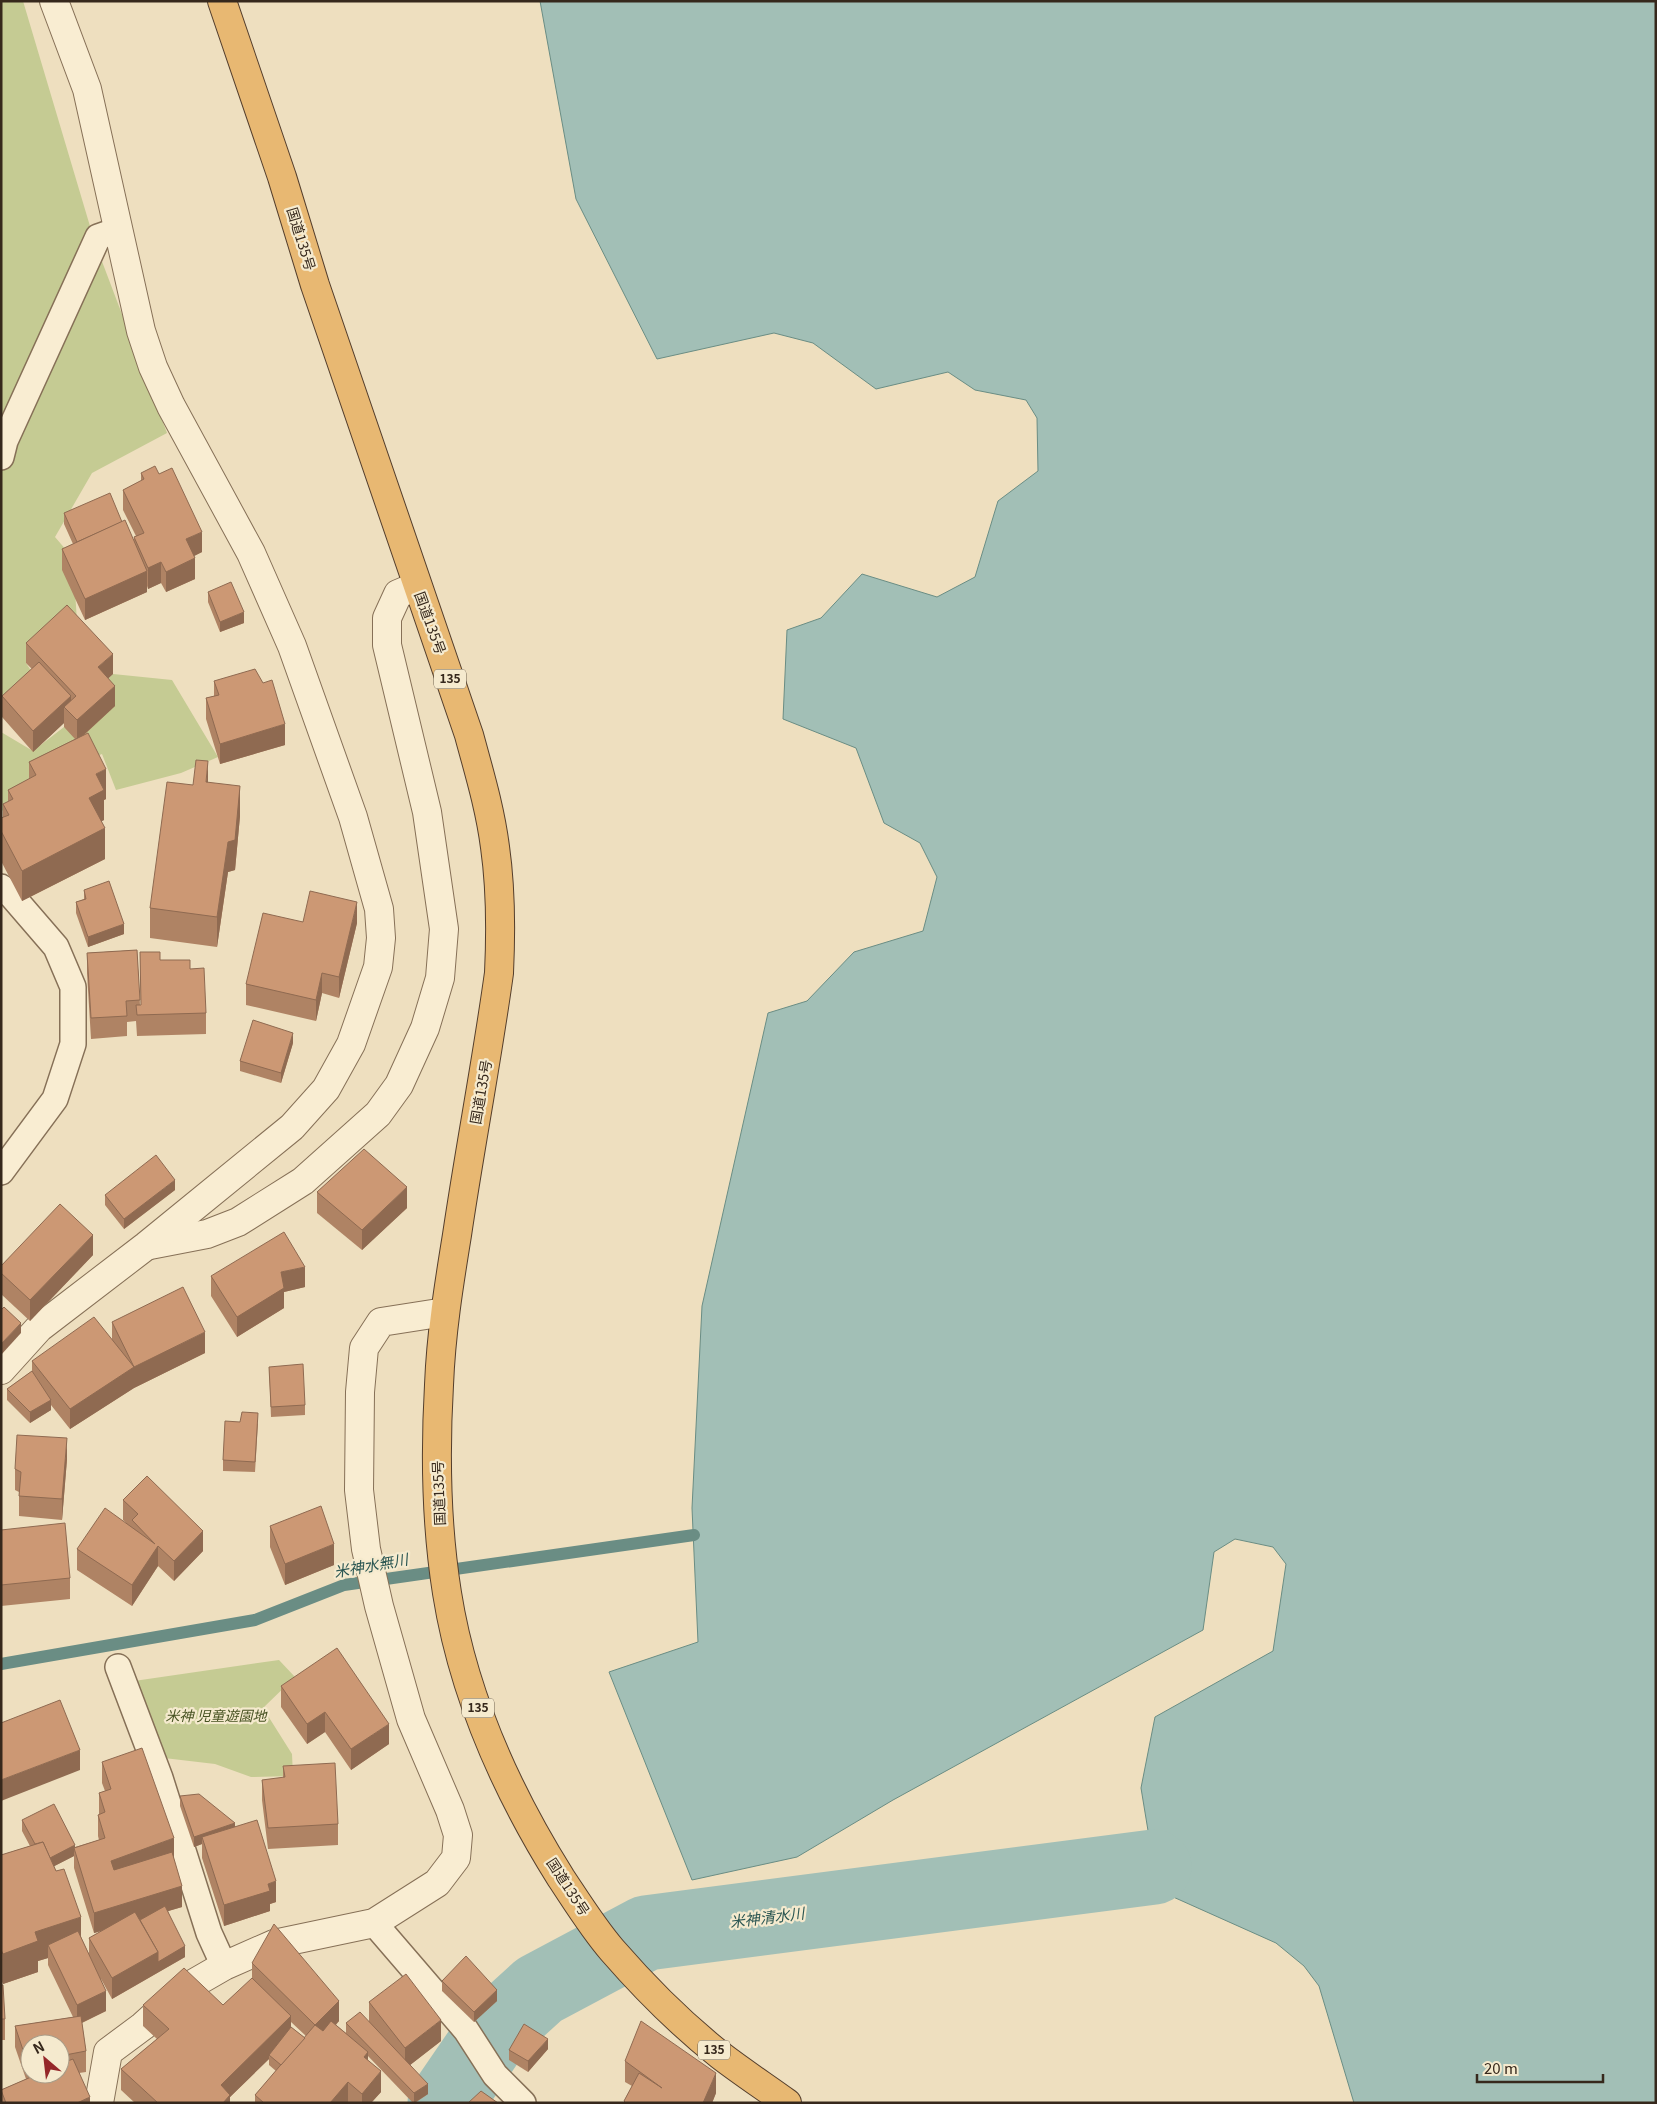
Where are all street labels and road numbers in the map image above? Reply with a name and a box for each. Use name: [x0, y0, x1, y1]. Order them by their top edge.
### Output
street label: 国道135号: [283, 205, 321, 273]
street label: 国道135号: [410, 589, 452, 657]
road number: 135: [434, 670, 466, 689]
street label: 国道135号: [464, 1058, 496, 1126]
street label: 国道135号: [427, 1460, 449, 1526]
road number: 135: [462, 1699, 494, 1718]
street label: 国道135号: [543, 1854, 595, 1919]
road number: 135: [698, 2040, 730, 2060]

